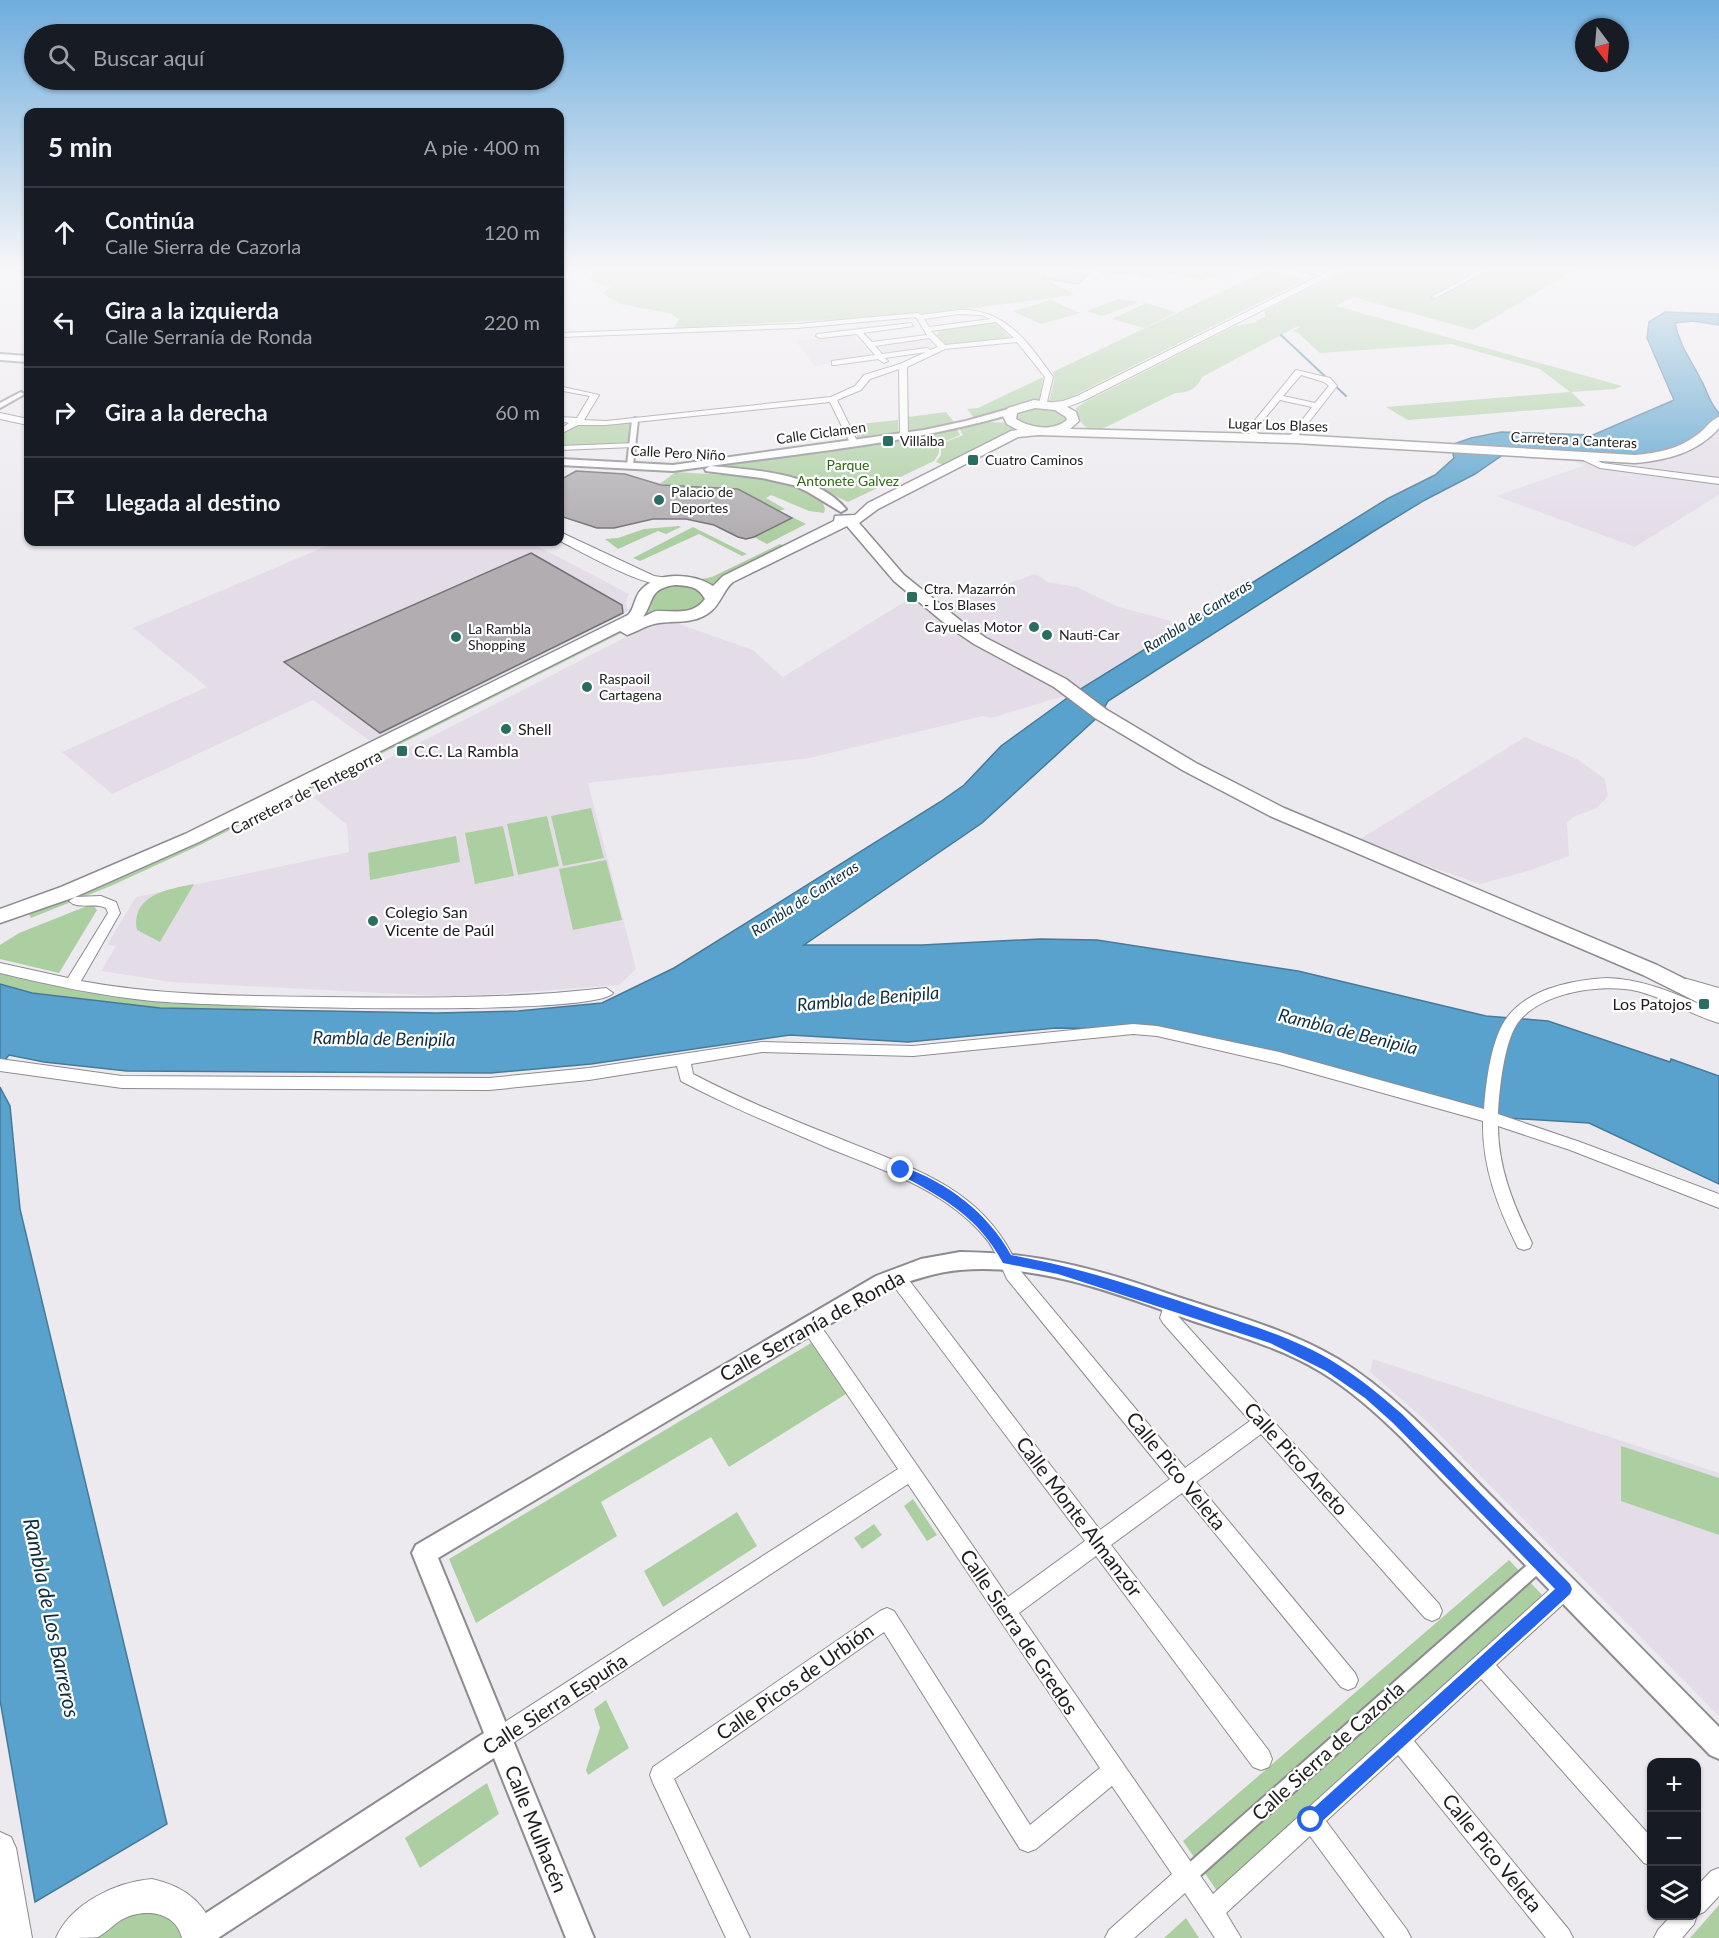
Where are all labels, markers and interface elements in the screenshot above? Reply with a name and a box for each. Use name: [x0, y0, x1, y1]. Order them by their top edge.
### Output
north arrow: [1575, 18, 1629, 72]
search box: [24, 24, 564, 90]
icon: search: [45, 41, 78, 74]
text: Buscar aquí: [93, 44, 204, 71]
text: 5 min: [48, 131, 112, 163]
text: A pie · 400 m: [424, 135, 540, 159]
text: Continúa: [105, 207, 194, 234]
icon: ahead: [48, 216, 81, 249]
text: 120 m: [484, 220, 540, 244]
text: Calle Sierra de Cazorla: [105, 234, 301, 258]
text: Gira a la izquierda: [105, 297, 279, 324]
icon: left: [48, 306, 81, 339]
text: 220 m: [484, 310, 540, 334]
text: Calle Serranía de Ronda: [105, 324, 313, 348]
icon: right: [48, 396, 81, 429]
text: Gira a la derecha: [105, 399, 268, 426]
text: 60 m: [495, 400, 540, 424]
street label: Lugar Los Blases: [1228, 414, 1328, 435]
street label: Calle Ciclamen: [775, 418, 867, 447]
street label: Carretera a Canteras: [1510, 428, 1638, 451]
place label: Villalba: [900, 432, 945, 449]
marker: Villalba: [881, 434, 895, 448]
street label: Calle Pero Niño: [630, 442, 726, 463]
place label: Cuatro Caminos: [985, 451, 1083, 468]
marker: Cuatro Caminos: [966, 453, 980, 467]
park label: Parque Antonete Galvez: [797, 456, 899, 489]
place label: Palacio de Deportes: [671, 483, 733, 516]
icon: arrive: [48, 486, 81, 519]
text: Llegada al destino: [105, 489, 281, 516]
marker: Palacio de Deportes: [652, 493, 666, 507]
water label: Rambla de Canteras: [1140, 575, 1255, 656]
place label: Ctra. Mazarrón - Los Blases: [924, 580, 1016, 613]
marker: Ctra. Mazarrón - Los Blases: [905, 590, 919, 604]
place label: Cayuelas Motor: [925, 618, 1022, 635]
place label: La Rambla Shopping: [468, 620, 531, 653]
marker: Cayuelas Motor: [1027, 620, 1041, 634]
place label: Nauti-Car: [1059, 626, 1119, 643]
marker: Nauti-Car: [1040, 628, 1054, 642]
marker: La Rambla Shopping: [449, 630, 463, 644]
place label: Raspaoil Cartagena: [599, 670, 662, 703]
marker: Raspaoil Cartagena: [580, 680, 594, 694]
place label: Shell: [518, 719, 551, 738]
marker: Shell: [499, 722, 513, 736]
place label: C.C. La Rambla: [414, 741, 519, 760]
marker: C.C. La Rambla: [395, 744, 409, 758]
street label: Carretera de Tentegorra: [227, 745, 384, 838]
water label: Rambla de Canteras: [747, 857, 862, 940]
place label: Colegio San Vicente de Paúl: [385, 902, 494, 939]
marker: Colegio San Vicente de Paúl: [366, 914, 380, 928]
water label: Rambla de Benipila: [796, 981, 940, 1015]
place label: Los Patojos: [1612, 994, 1692, 1013]
marker: Los Patojos: [1697, 997, 1711, 1011]
water label: Rambla de Benipila: [1276, 1003, 1420, 1059]
water label: Rambla de Benipila: [313, 1026, 456, 1050]
route end: [887, 1156, 913, 1182]
street label: Calle Serranía de Ronda: [715, 1264, 908, 1386]
street label: Calle Pico Aneto: [1240, 1397, 1354, 1520]
street label: Calle Pico Veleta: [1122, 1406, 1232, 1534]
street label: Calle Monte Almanzór: [1012, 1432, 1148, 1602]
water label: Rambla de Los Barreros: [19, 1516, 86, 1720]
street label: Calle Sierra de Gredos: [956, 1544, 1084, 1719]
street label: Calle Picos de Urbión: [711, 1618, 878, 1745]
street label: Calle Sierra Espuña: [478, 1647, 631, 1759]
street label: Calle Sierra de Cazorla: [1246, 1676, 1408, 1825]
map controls: [1647, 1758, 1701, 1920]
button: +: [1647, 1758, 1701, 1812]
street label: Calle Mulhacén: [501, 1762, 573, 1896]
street label: Calle Pico Veleta: [1438, 1788, 1548, 1916]
route start: [1297, 1806, 1323, 1832]
button: −: [1647, 1812, 1701, 1866]
button: layers: [1647, 1866, 1701, 1920]

